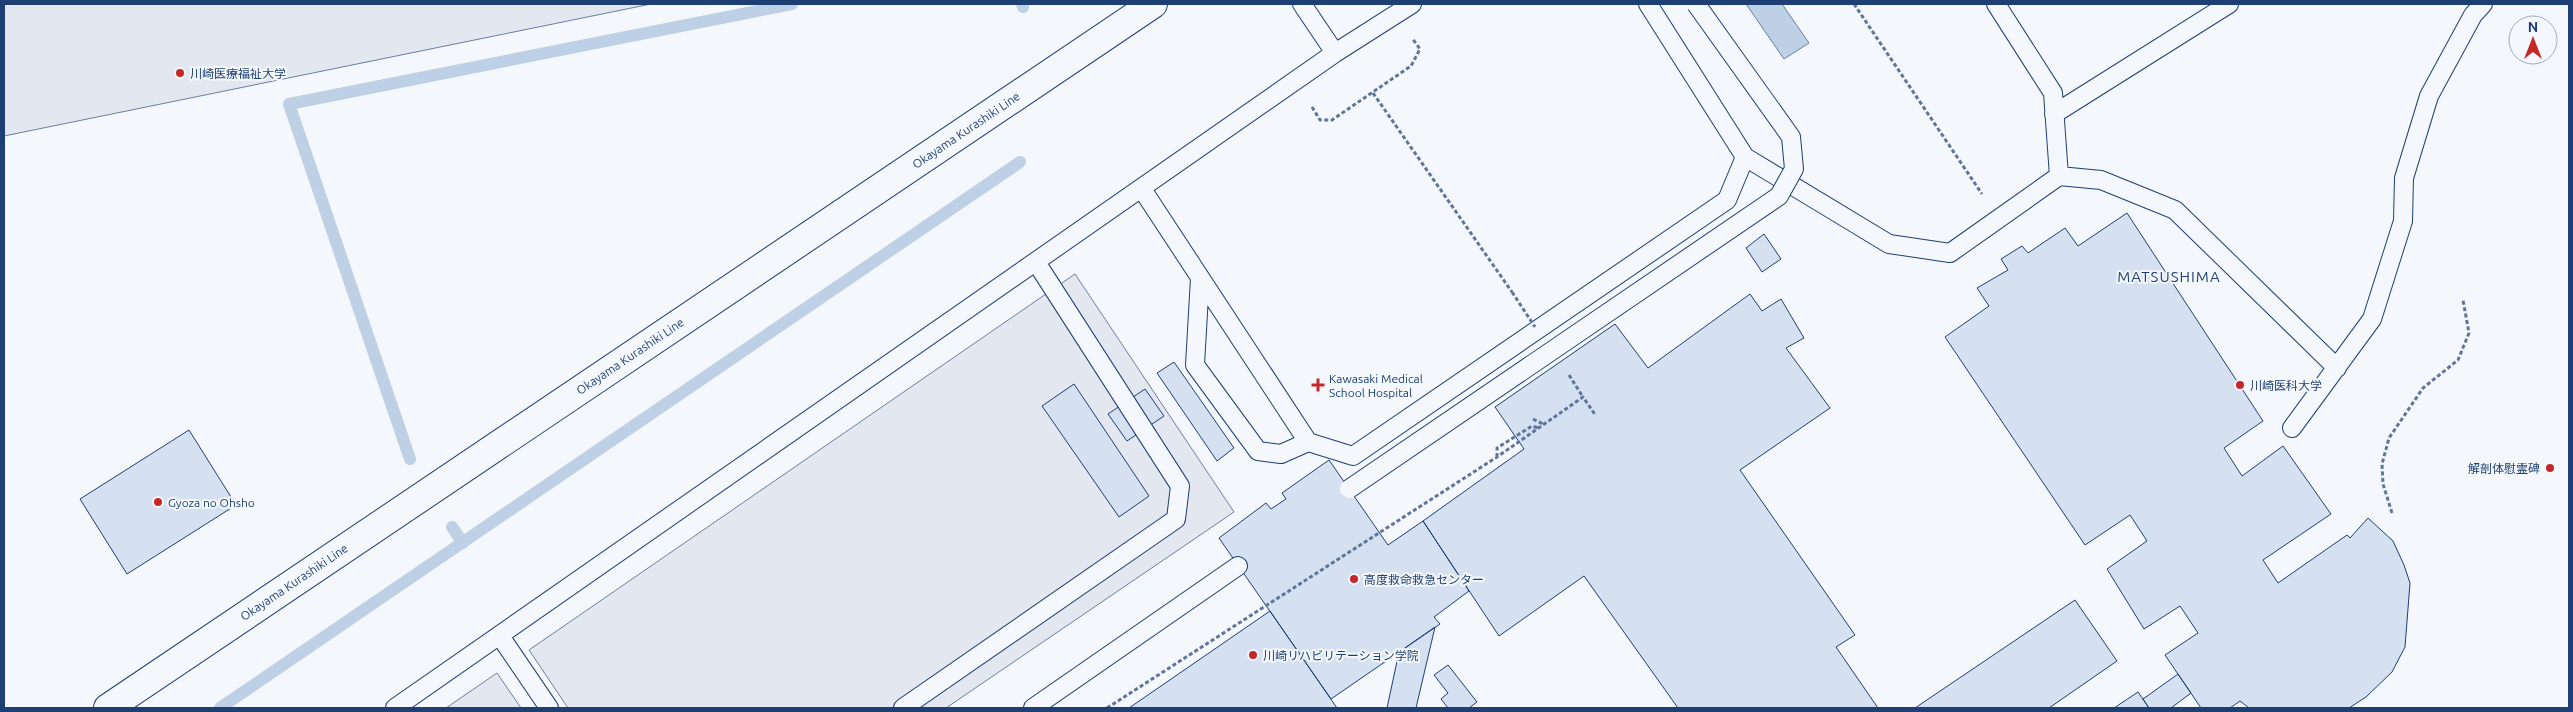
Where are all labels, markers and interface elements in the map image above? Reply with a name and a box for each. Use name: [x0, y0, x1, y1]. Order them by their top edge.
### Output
north arrow: [2508, 15, 2558, 65]
text: N: [2528, 19, 2538, 35]
marker: 川崎医療福祉大学: [174, 67, 186, 79]
place label: 川崎医療福祉大学: [190, 67, 286, 80]
street label: Okayama Kurashiki Line: [910, 89, 1022, 171]
district label: MATSUSHIMA: [2117, 268, 2221, 285]
street label: Okayama Kurashiki Line: [574, 315, 686, 397]
place label: Kawasaki Medical School Hospital: [1329, 372, 1423, 399]
marker: Kawasaki Medical School Hospital: [1311, 378, 1325, 392]
marker: 川崎医科大学: [2234, 379, 2246, 391]
place label: 川崎医科大学: [2250, 379, 2322, 392]
place label: 解剖体慰霊碑: [2468, 462, 2540, 475]
marker: 解剖体慰霊碑: [2544, 462, 2556, 474]
marker: Gyoza no Ohsho: [152, 496, 164, 508]
place label: Gyoza no Ohsho: [168, 496, 255, 509]
street label: Okayama Kurashiki Line: [238, 541, 350, 623]
marker: 高度救命救急センター: [1348, 573, 1360, 585]
place label: 高度救命救急センター: [1364, 573, 1484, 586]
marker: 川崎リハビリテーション学院: [1247, 649, 1259, 661]
place label: 川崎リハビリテーション学院: [1263, 649, 1419, 662]

